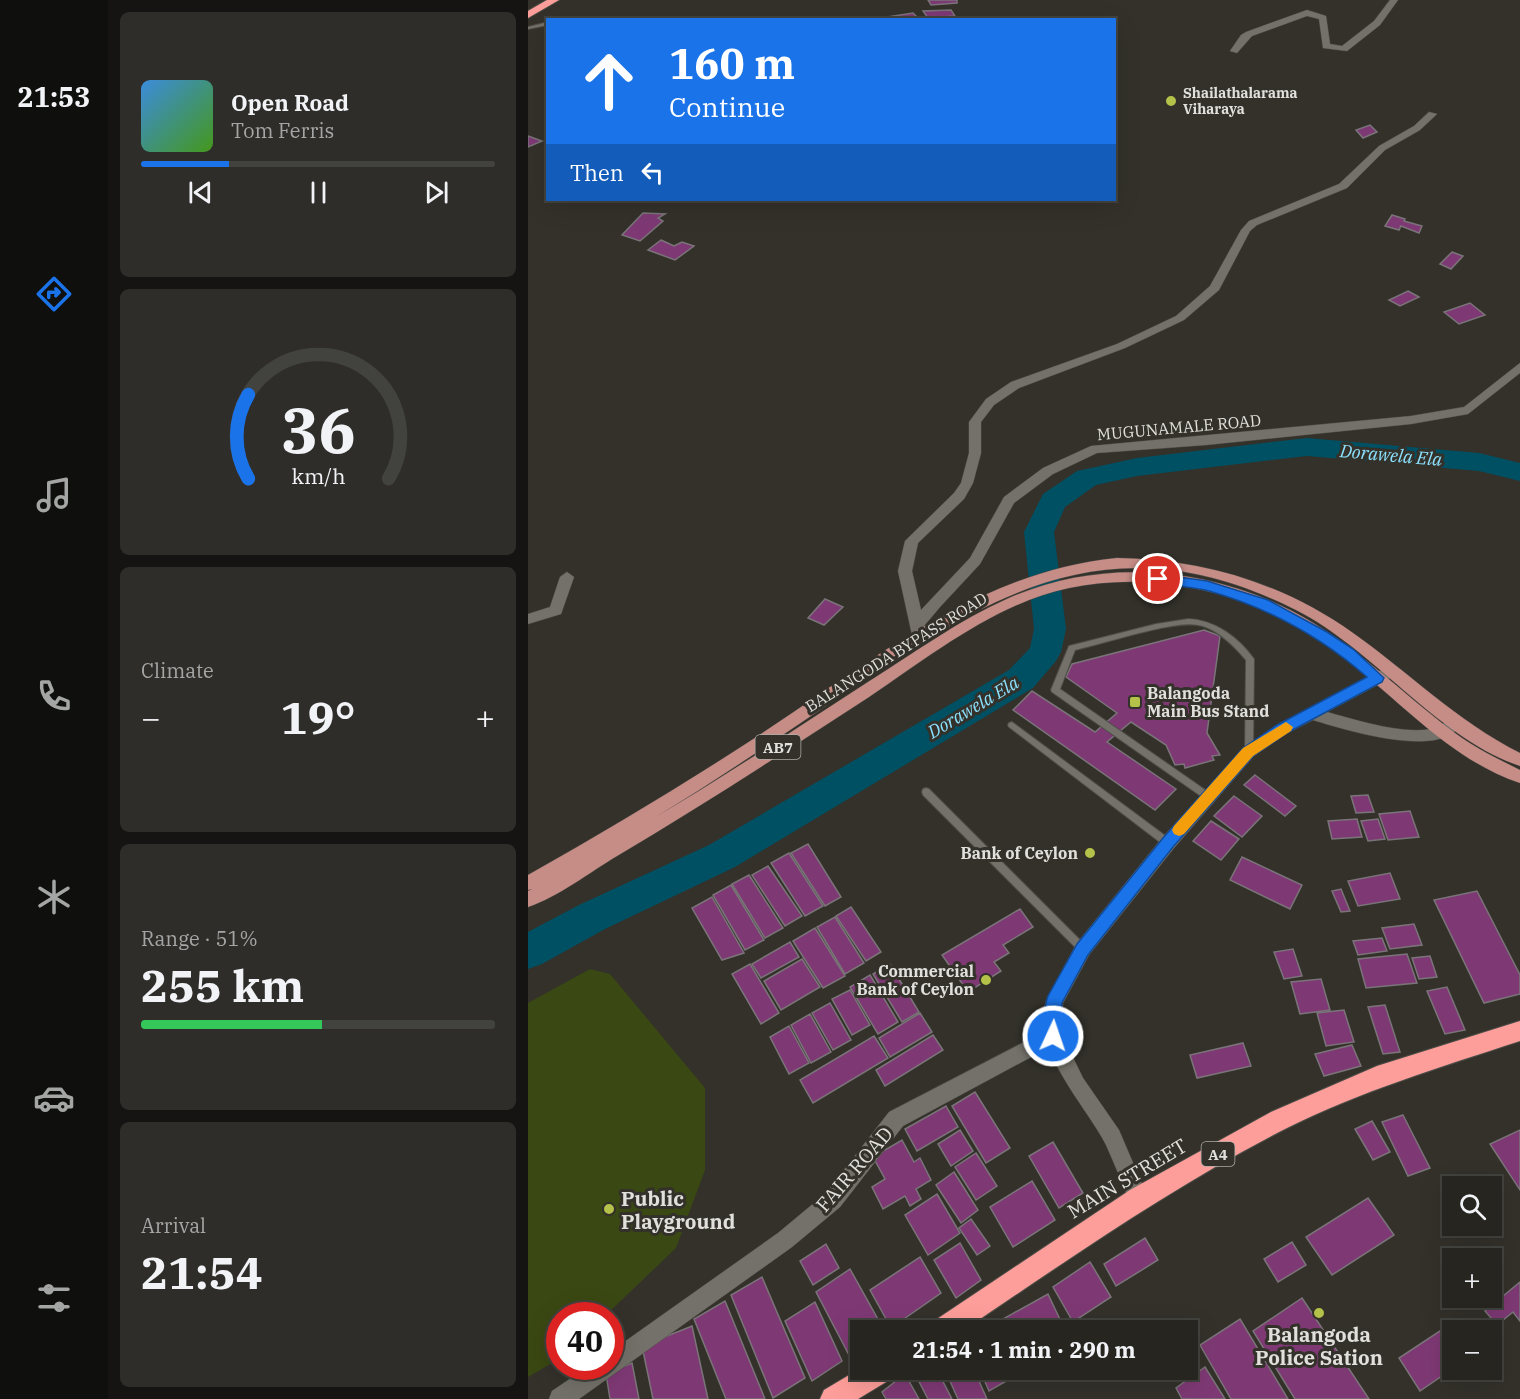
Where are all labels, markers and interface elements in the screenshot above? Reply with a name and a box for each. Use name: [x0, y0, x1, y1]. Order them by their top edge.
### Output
text: 160 m: [669, 36, 795, 91]
icon: ahead: [570, 42, 648, 120]
text: 21:53: [18, 79, 90, 114]
place label: Shailathalarama Viharaya: [1183, 84, 1298, 118]
text: Open Road: [231, 88, 349, 117]
text: Continue: [669, 89, 785, 124]
marker: Shailathalarama Viharaya: [1164, 94, 1178, 108]
text: Tom Ferris: [231, 117, 334, 144]
icon: left: [636, 156, 669, 189]
text: Then: [570, 158, 624, 187]
icon: previous: [184, 176, 217, 209]
icon: pause: [302, 176, 335, 209]
icon: next: [420, 176, 453, 209]
icon: directions: [33, 273, 75, 315]
text: 36: [281, 389, 355, 470]
street label: MUGUNAMALE ROAD: [1096, 410, 1262, 444]
water label: Dorawela Ela: [1338, 439, 1443, 471]
text: km/h: [291, 463, 345, 491]
icon: music: [33, 474, 75, 516]
pin: [1132, 553, 1183, 604]
icon: arrive: [1141, 562, 1174, 595]
street label: BALANGODA BYPASS ROAD: [801, 588, 991, 716]
text: Climate: [141, 657, 214, 684]
water label: Dorawela Ela: [922, 671, 1023, 744]
icon: phone: [33, 675, 75, 717]
place label: Balangoda Main Bus Stand: [1147, 683, 1269, 721]
text: 19°: [280, 688, 356, 746]
marker: Balangoda Main Bus Stand: [1128, 695, 1142, 709]
text: −: [141, 696, 161, 739]
text: +: [475, 696, 495, 739]
road number: AB7: [756, 735, 800, 759]
place label: Bank of Ceylon: [961, 843, 1078, 863]
marker: Bank of Ceylon: [1083, 846, 1097, 860]
icon: climate: [33, 876, 75, 918]
text: Range · 51%: [141, 925, 258, 952]
text: 255 km: [141, 956, 304, 1014]
place label: Commercial Bank of Ceylon: [857, 961, 974, 999]
marker: Commercial Bank of Ceylon: [979, 973, 993, 987]
position arrow: [1021, 1004, 1085, 1068]
icon: car: [33, 1077, 75, 1119]
street label: FAIR ROAD: [809, 1120, 899, 1218]
street label: MAIN STREET: [1062, 1132, 1192, 1224]
road number: A4: [1202, 1142, 1234, 1166]
map controls: [1442, 1176, 1502, 1380]
button: search: [1442, 1176, 1502, 1236]
place label: Public Playground: [621, 1185, 736, 1235]
marker: Public Playground: [602, 1202, 616, 1216]
text: Arrival: [141, 1212, 206, 1239]
text: 21:54: [141, 1243, 263, 1301]
button: +: [1442, 1248, 1502, 1308]
icon: filters: [33, 1277, 75, 1319]
speed limit sign: 40: [546, 1302, 624, 1380]
marker: Balangoda Police Sation: [1312, 1306, 1326, 1320]
button: −: [1442, 1320, 1502, 1380]
place label: Balangoda Police Sation: [1255, 1321, 1383, 1371]
text: 21:54 · 1 min · 290 m: [912, 1335, 1136, 1364]

